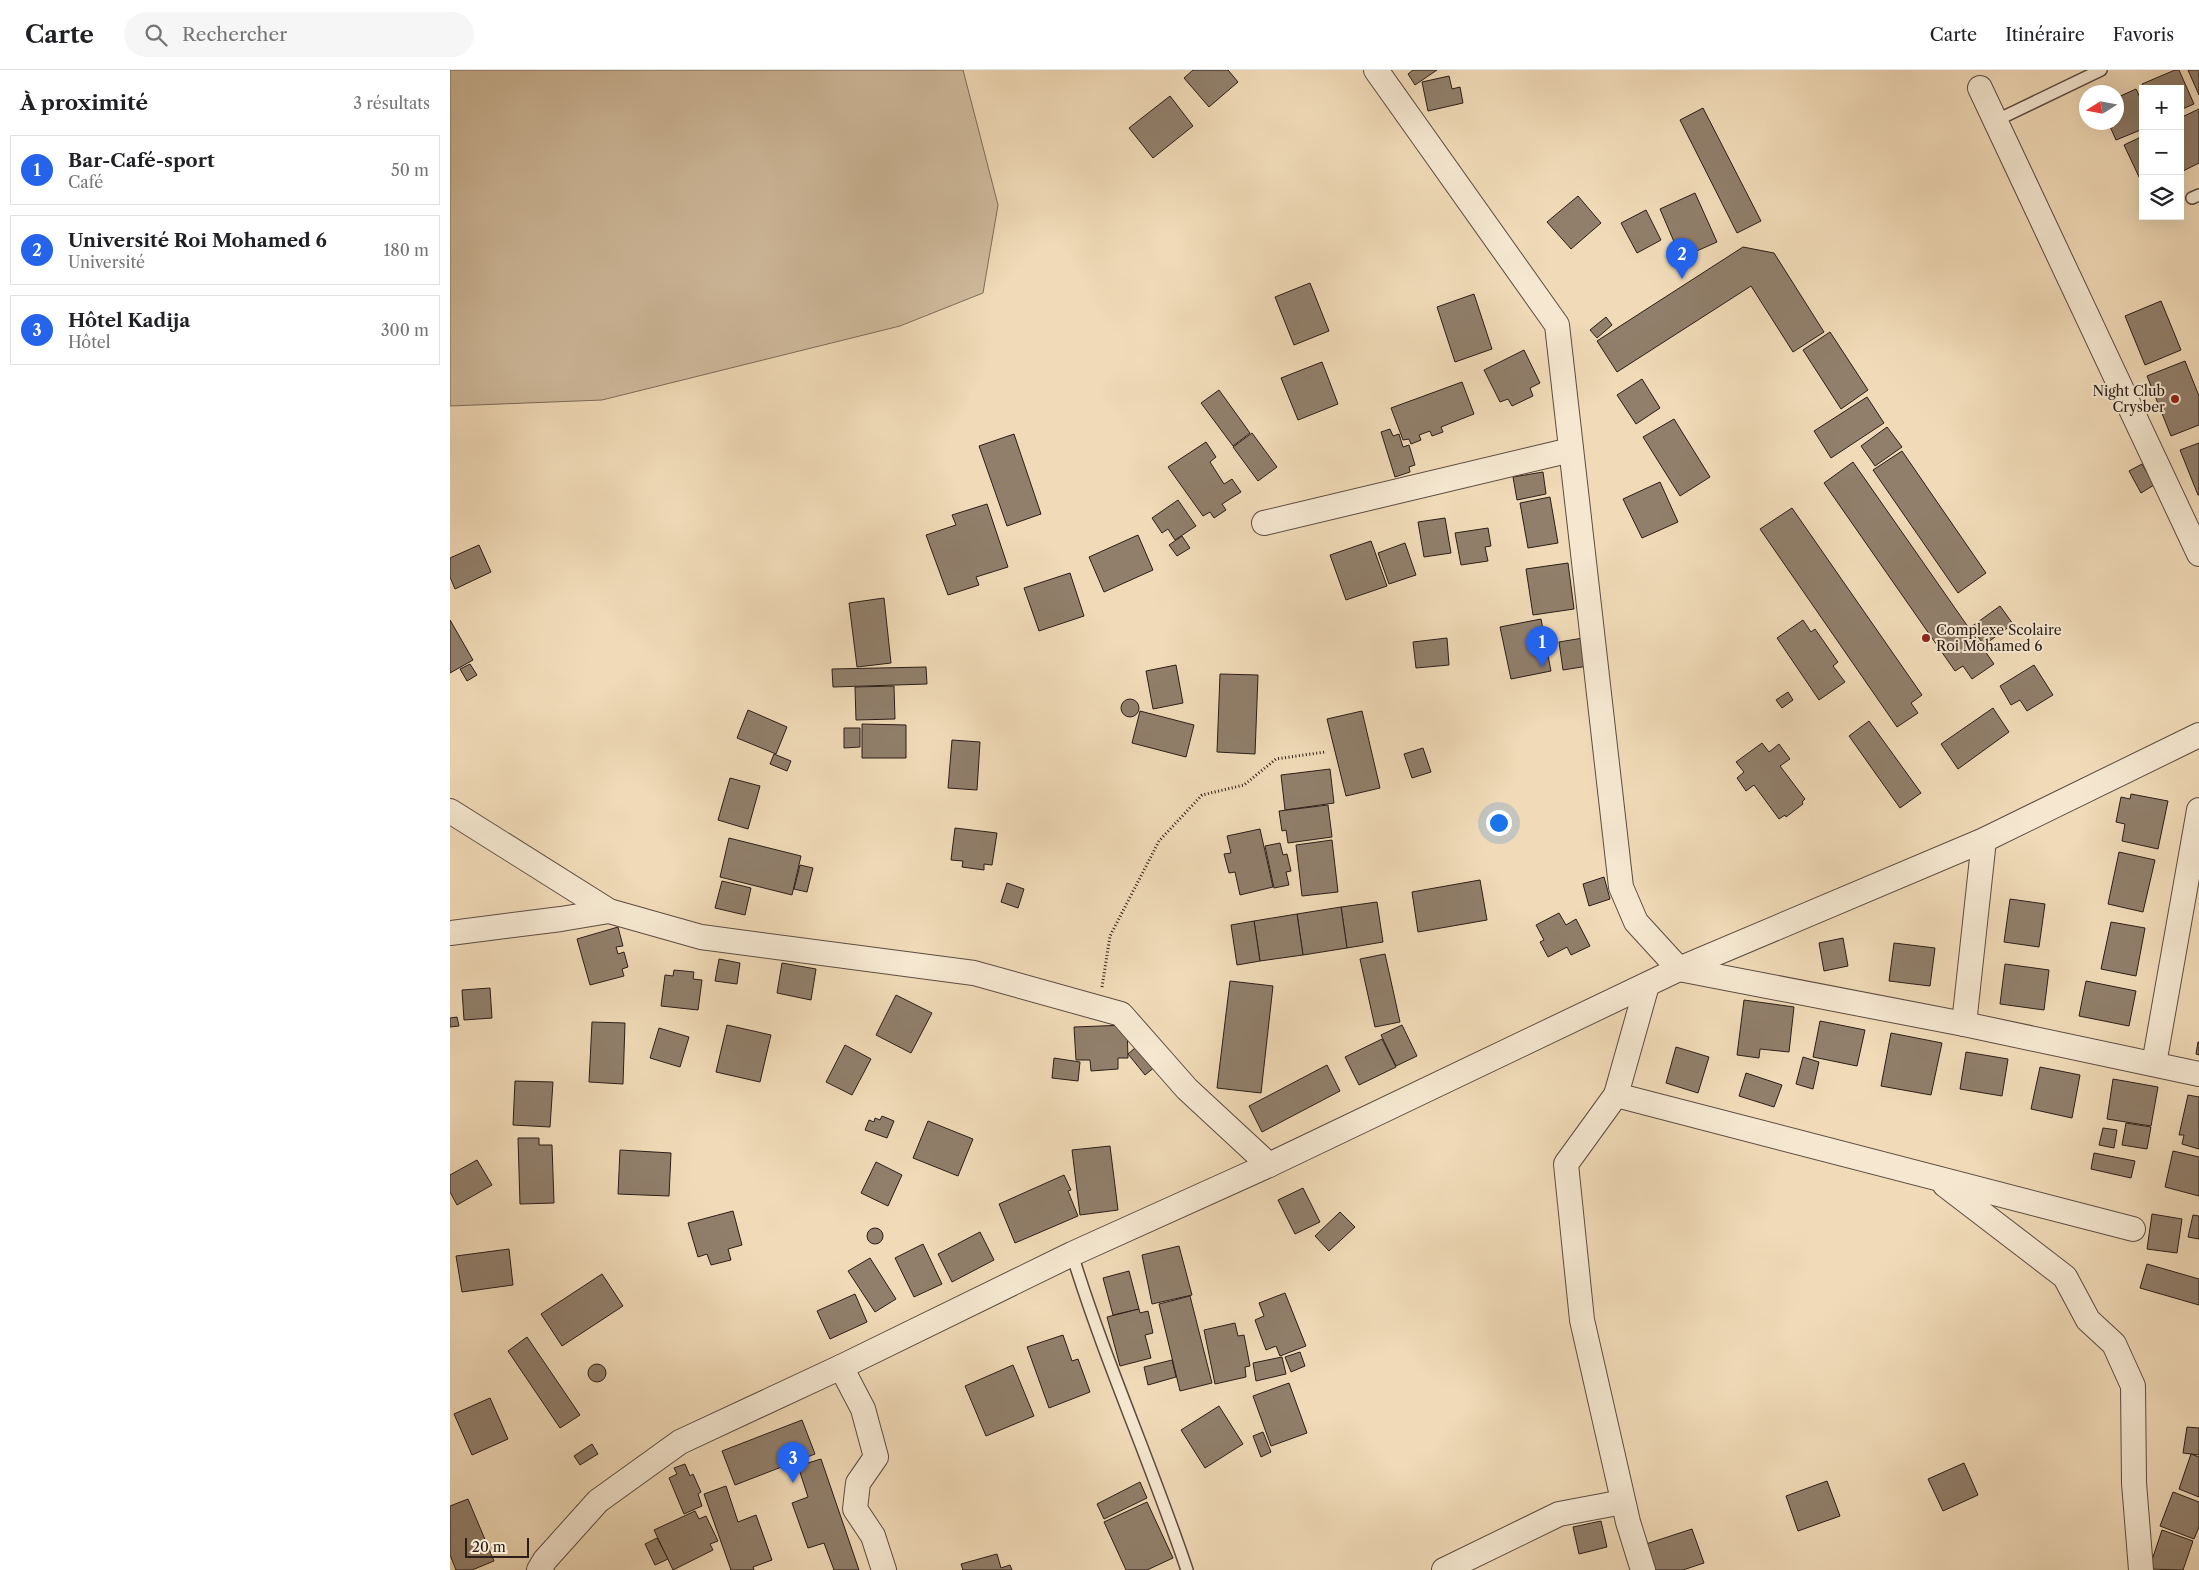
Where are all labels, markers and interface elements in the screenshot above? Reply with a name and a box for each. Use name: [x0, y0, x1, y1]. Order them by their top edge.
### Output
search box: [124, 12, 474, 57]
text: Carte: [25, 20, 94, 49]
icon: search: [142, 21, 170, 49]
text: Rechercher: [182, 23, 287, 46]
text: Carte: [1930, 24, 1977, 46]
text: Itinéraire: [2005, 24, 2085, 46]
text: Favoris: [2113, 24, 2174, 46]
north arrow: [2079, 85, 2124, 130]
map controls: [2139, 85, 2184, 220]
button: +: [2139, 85, 2184, 130]
text: À proximité: [20, 90, 148, 115]
text: 3 résultats: [353, 93, 430, 113]
button: −: [2139, 130, 2184, 175]
text: Bar-Café-sport: [68, 149, 215, 172]
text: 1: [33, 160, 41, 180]
text: 50 m: [391, 160, 429, 180]
text: Café: [68, 172, 103, 192]
button: layers: [2139, 175, 2184, 220]
text: Université Roi Mohamed 6: [68, 229, 327, 252]
pin: 2: [1666, 238, 1698, 279]
text: 2: [32, 240, 42, 260]
text: 180 m: [383, 240, 429, 260]
text: Université: [68, 252, 145, 272]
text: Hôtel Kadija: [68, 309, 190, 332]
text: 3: [32, 320, 42, 340]
text: 300 m: [381, 320, 429, 340]
text: Hôtel: [68, 332, 111, 352]
place label: Night Club Crysber: [2092, 382, 2165, 416]
marker: Night Club Crysber: [2169, 393, 2181, 405]
place label: Complexe Scolaire Roi Mohamed 6: [1936, 621, 2062, 655]
pin: 1: [1526, 626, 1558, 667]
marker: Complexe Scolaire Roi Mohamed 6: [1920, 632, 1932, 644]
your location: [1486, 810, 1512, 836]
pin: 3: [777, 1442, 809, 1483]
scale bar: [465, 1535, 529, 1558]
text: 20 m: [472, 1538, 506, 1556]

